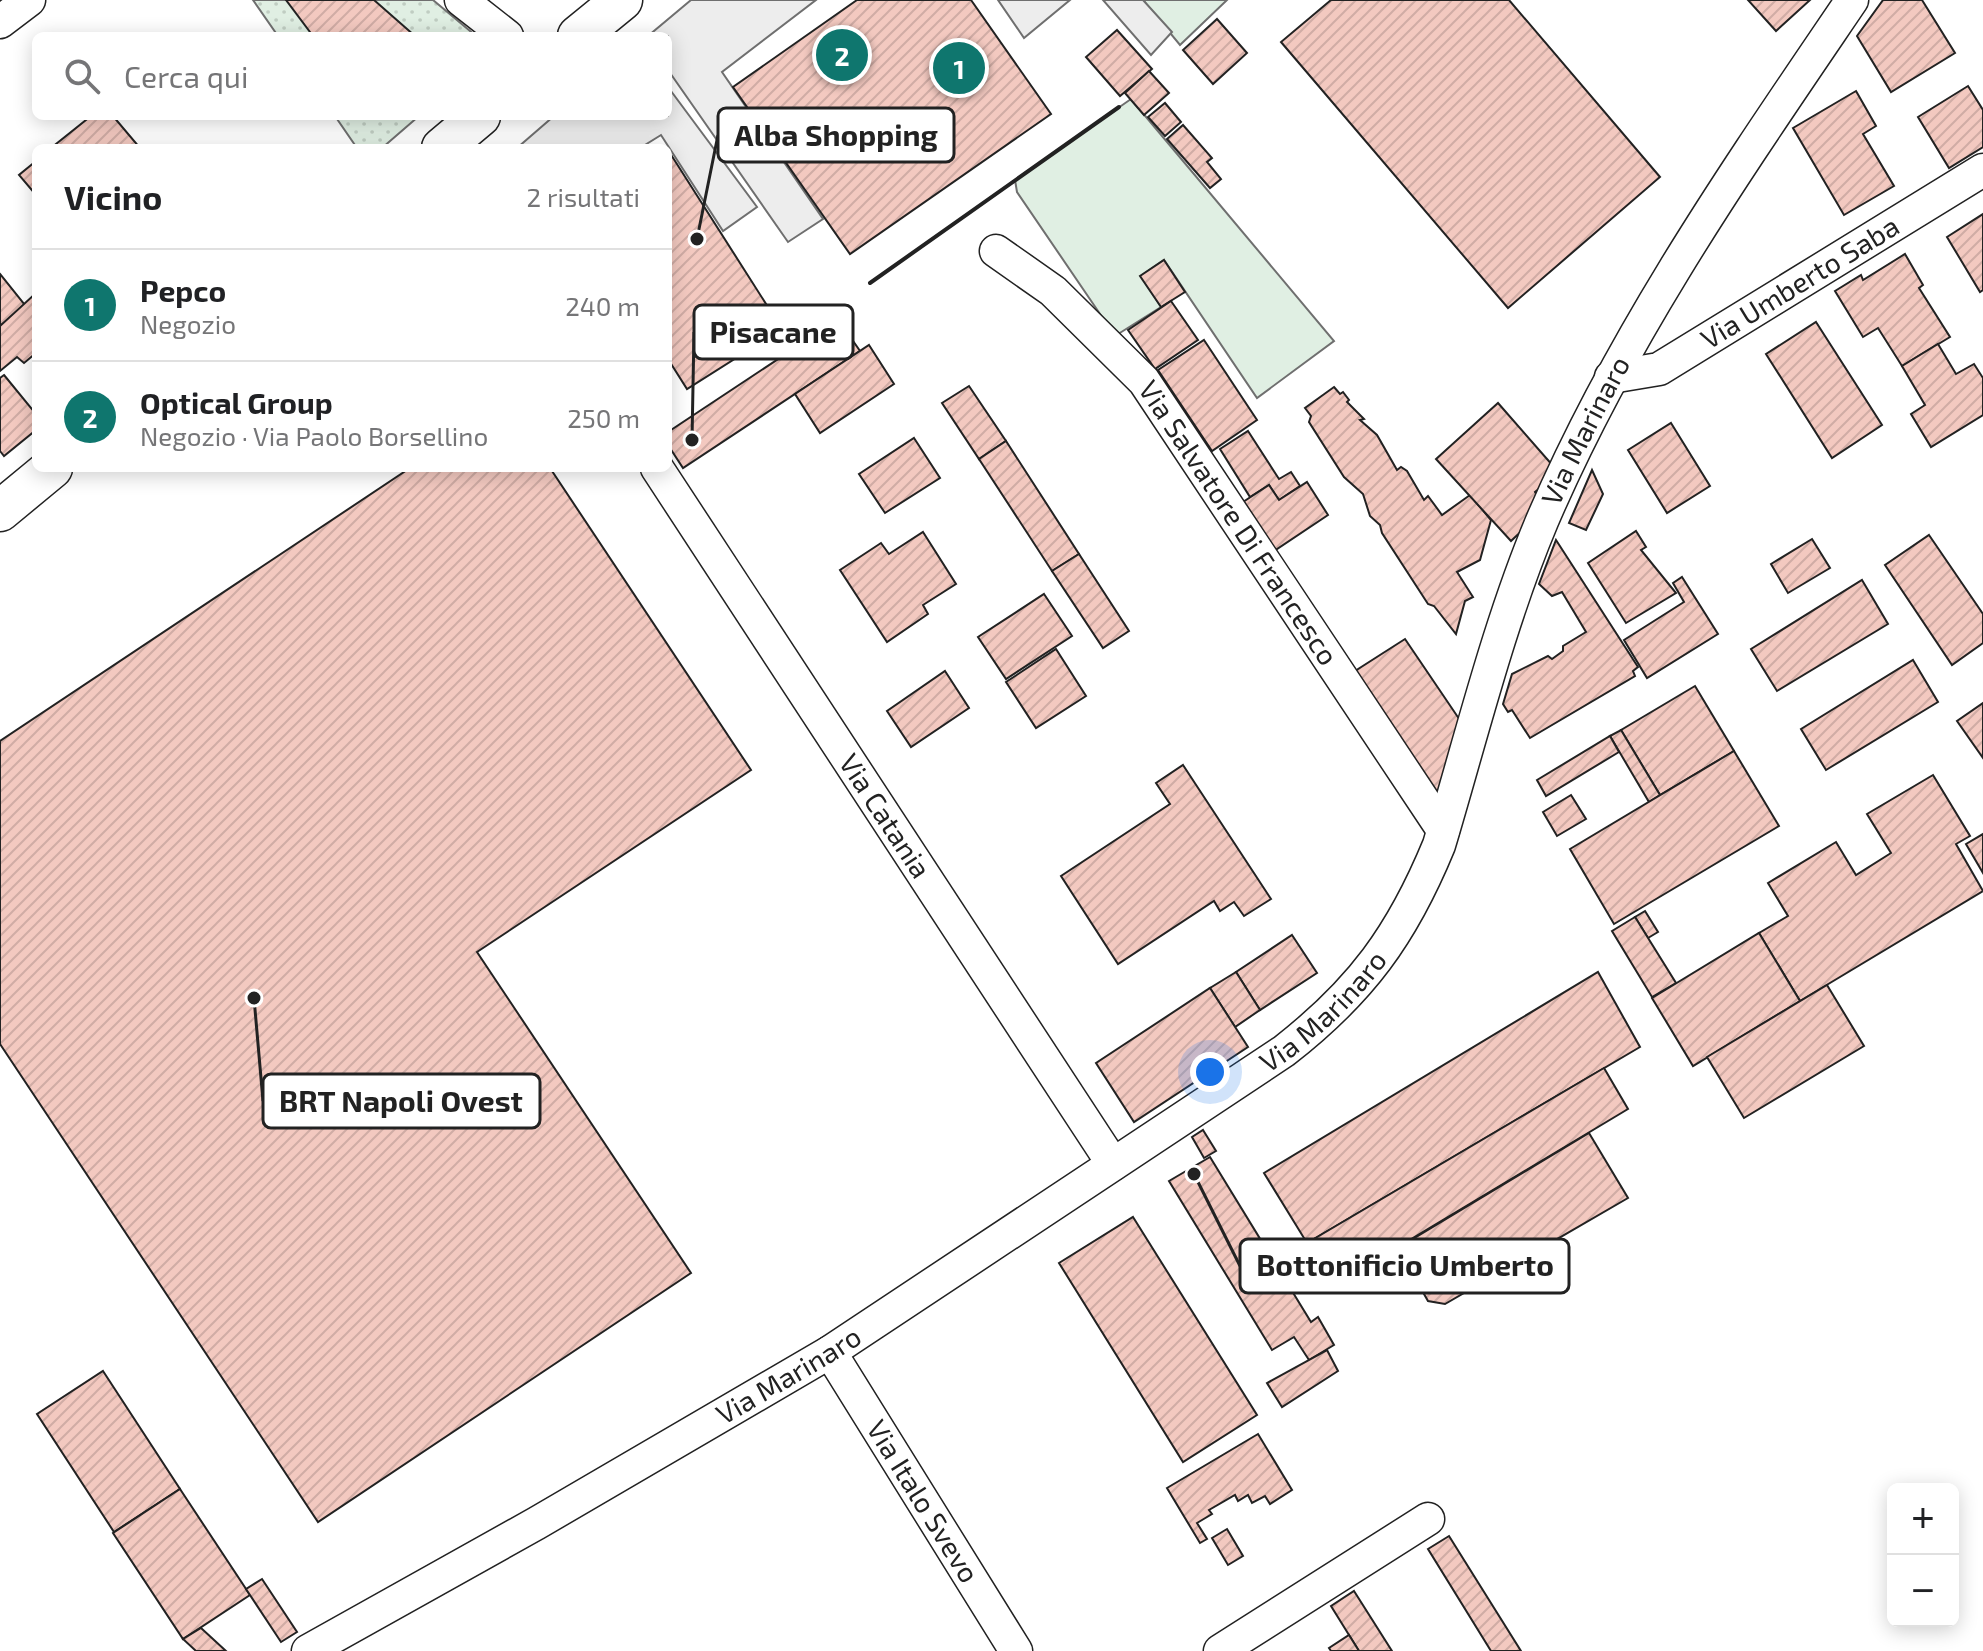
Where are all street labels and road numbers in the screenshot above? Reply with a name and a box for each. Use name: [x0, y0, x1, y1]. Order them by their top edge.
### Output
street label: Via Umberto Saba: [1694, 208, 1905, 355]
street label: Via Marinaro: [1533, 350, 1636, 510]
street label: Via Salvatore Di Francesco: [1132, 374, 1346, 671]
street label: Via Catania: [833, 747, 939, 884]
street label: Via Marinaro: [1253, 944, 1393, 1078]
street label: Via Marinaro: [710, 1318, 867, 1431]
street label: Via Italo Svevo: [860, 1413, 987, 1589]

